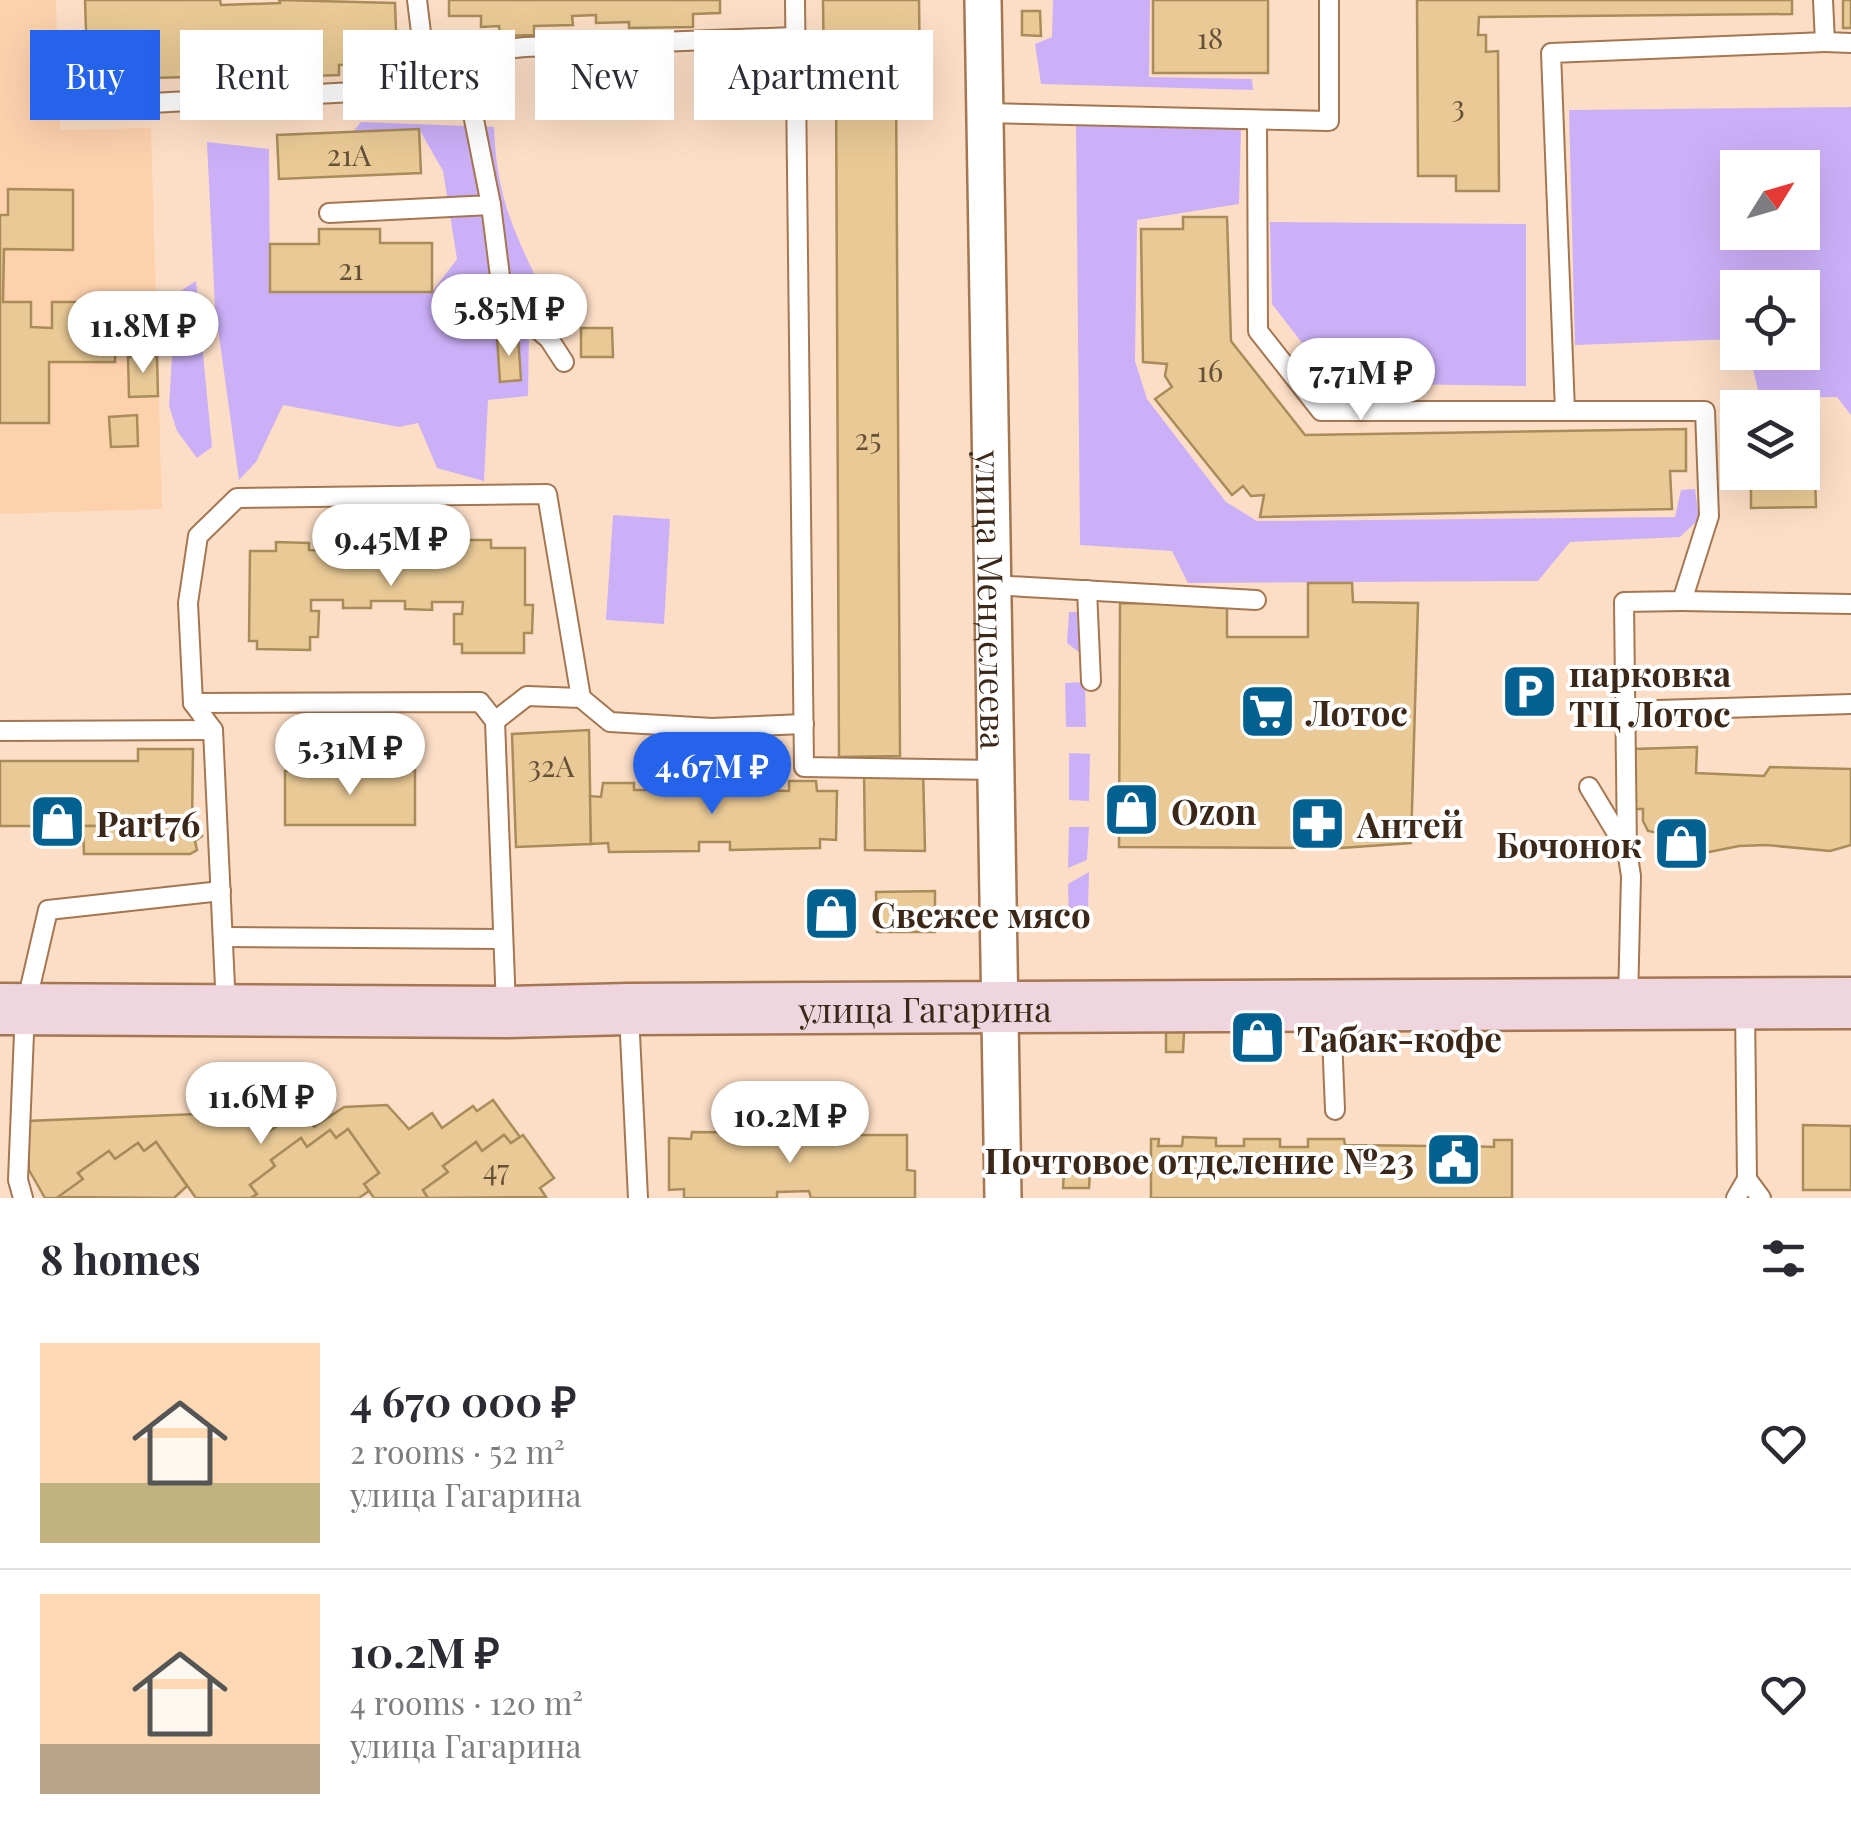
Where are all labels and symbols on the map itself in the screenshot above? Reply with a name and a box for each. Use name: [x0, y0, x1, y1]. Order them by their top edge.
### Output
house number: 18: [1197, 17, 1223, 57]
house number: 3: [1451, 85, 1465, 125]
house number: 21А: [327, 134, 372, 174]
north arrow: [1720, 150, 1820, 250]
house number: 21: [338, 248, 364, 288]
pin: 5.85M ₽: [417, 274, 601, 359]
pin: 11.8M ₽: [51, 291, 235, 376]
pin: 7.71M ₽: [1269, 338, 1453, 423]
house number: 16: [1197, 350, 1223, 390]
house number: 25: [855, 418, 881, 458]
street label: улица Менделеева: [967, 449, 1019, 750]
pin: 9.45M ₽: [299, 504, 483, 589]
place label: парковка ТЦ Лотос: [1569, 649, 1731, 736]
parking icon: парковка ТЦ Лотос: [1500, 662, 1560, 722]
supermarket icon: Лотос: [1237, 681, 1297, 741]
place label: Лотос: [1305, 688, 1408, 735]
pin: 5.31M ₽: [258, 713, 442, 798]
pin: 4.67M ₽: [620, 732, 804, 817]
house number: 32А: [528, 745, 575, 785]
shop icon: Ozon: [1102, 780, 1162, 840]
place label: Ozon: [1171, 787, 1257, 834]
shop icon: Part76: [27, 792, 87, 852]
pharmacy icon: Антей: [1288, 793, 1348, 853]
place label: Part76: [96, 799, 200, 846]
place label: Антей: [1356, 800, 1464, 847]
shop icon: Бочонок: [1651, 813, 1711, 873]
place label: Бочонок: [1496, 820, 1643, 867]
shop icon: Свежее мясо: [802, 883, 862, 943]
place label: Свежее мясо: [871, 890, 1091, 937]
street label: улица Гагарина: [797, 983, 1052, 1032]
shop icon: Табак-кофе: [1228, 1007, 1288, 1067]
place label: Табак-кофе: [1297, 1014, 1502, 1061]
pin: 11.6M ₽: [169, 1062, 353, 1147]
pin: 10.2M ₽: [698, 1081, 882, 1166]
public building icon: Почтовое отделение №23: [1423, 1129, 1483, 1189]
place label: Почтовое отделение №23: [984, 1136, 1414, 1183]
house number: 47: [483, 1149, 509, 1189]

